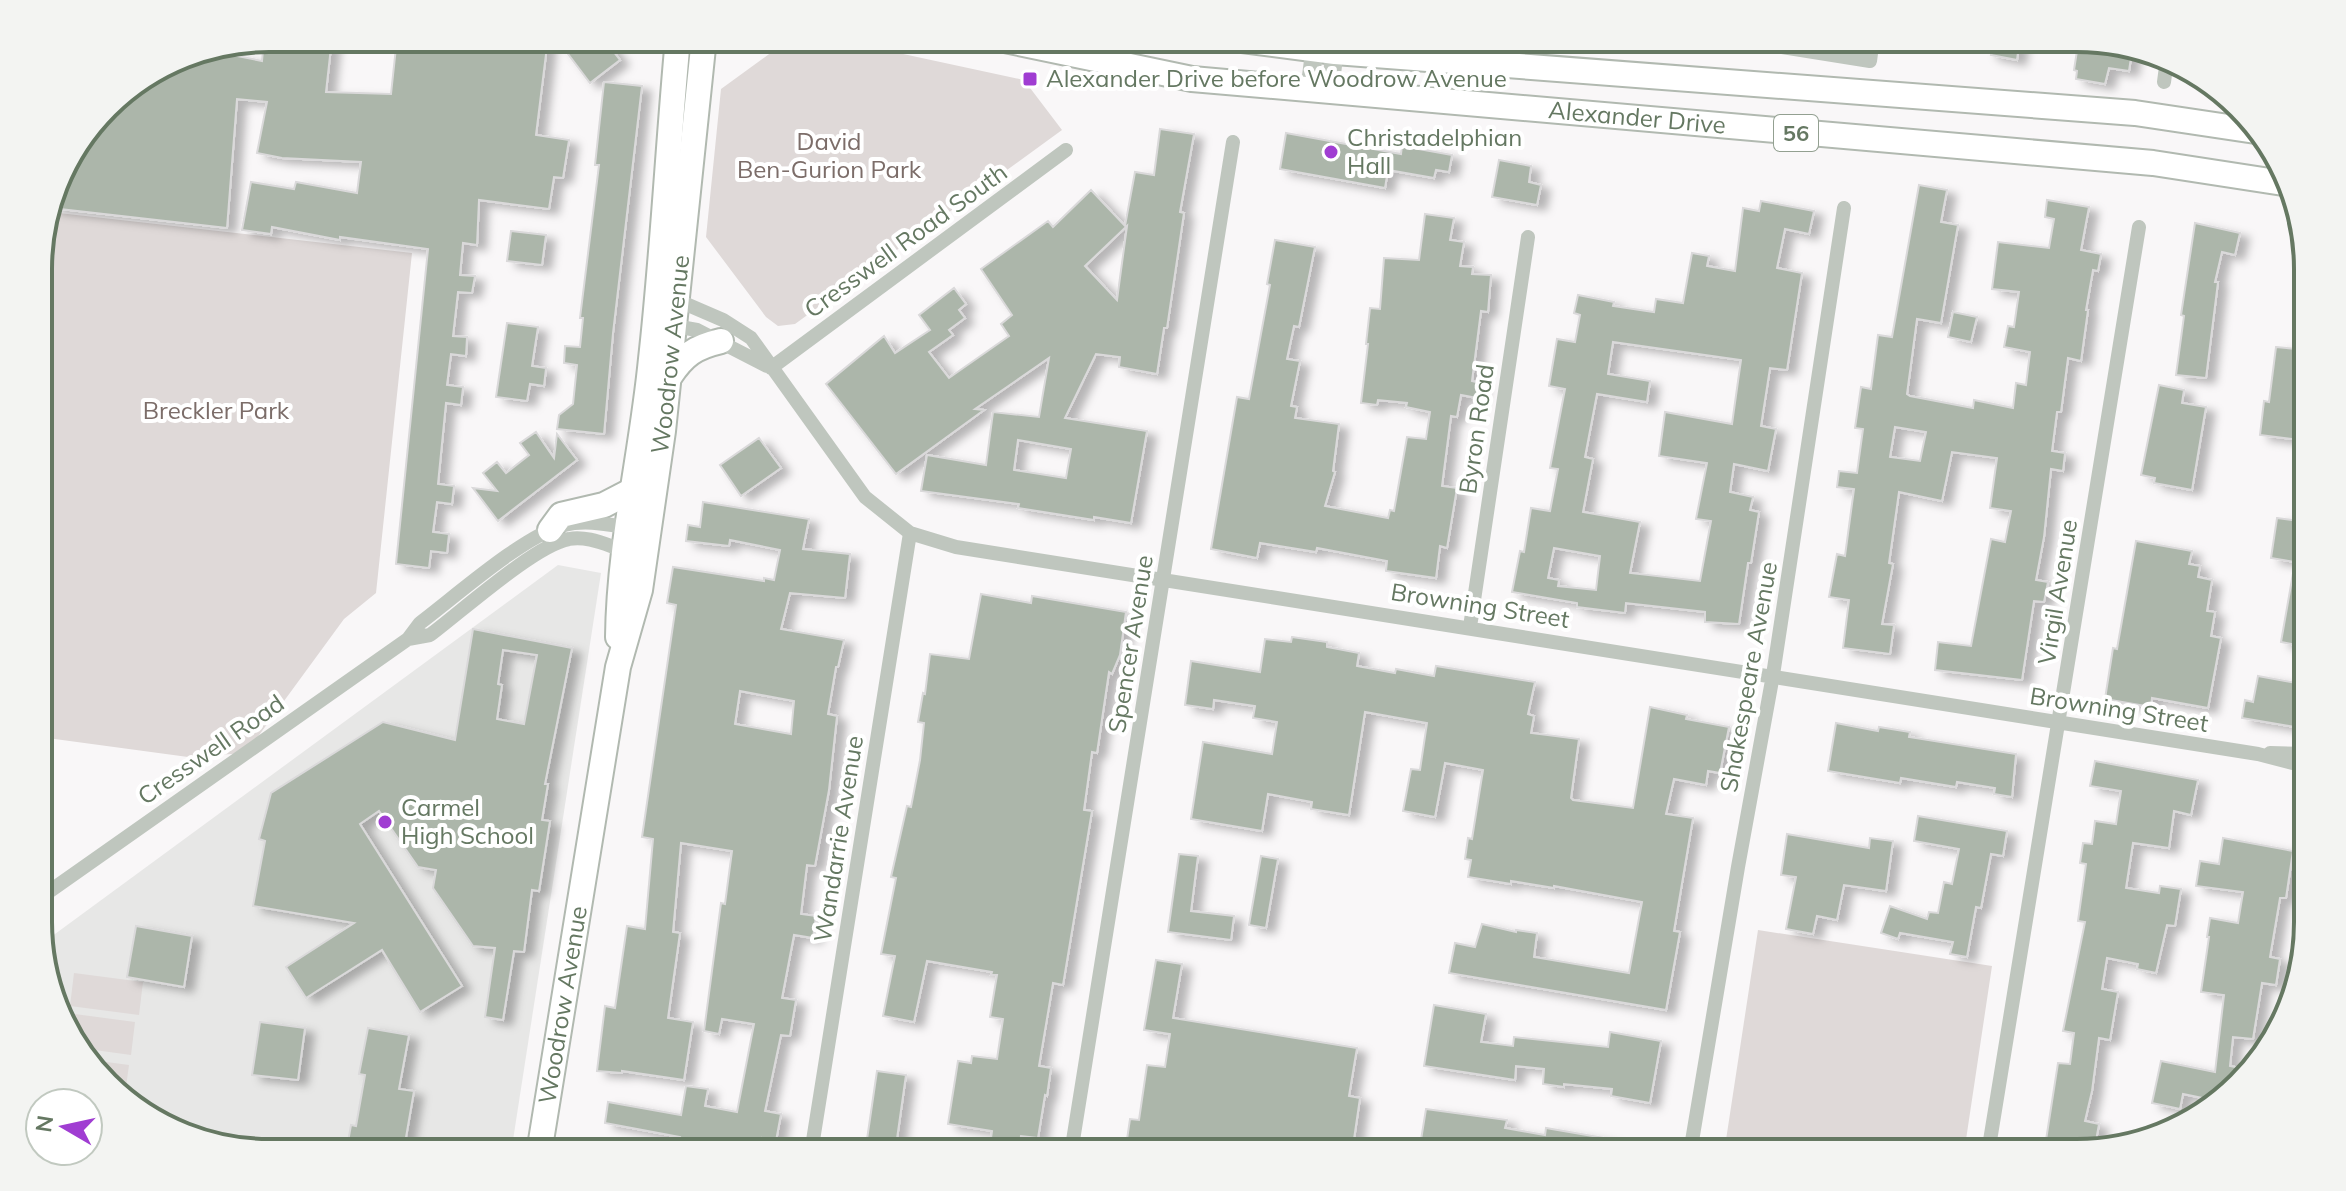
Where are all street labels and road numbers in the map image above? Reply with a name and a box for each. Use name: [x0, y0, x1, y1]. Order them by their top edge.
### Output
street label: Alexander Drive: [1547, 94, 1727, 140]
road number: 56: [1774, 115, 1818, 151]
street label: Cresswell Road South: [798, 157, 1013, 324]
street label: Woodrow Avenue: [644, 253, 695, 456]
street label: Byron Road: [1452, 362, 1500, 496]
street label: Virgil Avenue: [2031, 517, 2083, 667]
street label: Spencer Avenue: [1101, 553, 1159, 735]
street label: Shakespeare Avenue: [1713, 559, 1783, 795]
street label: Browning Street: [1389, 576, 1572, 634]
street label: Browning Street: [2028, 680, 2211, 738]
street label: Cresswell Road: [131, 688, 289, 811]
street label: Wandarrie Avenue: [807, 733, 869, 944]
street label: Woodrow Avenue: [531, 904, 593, 1106]

